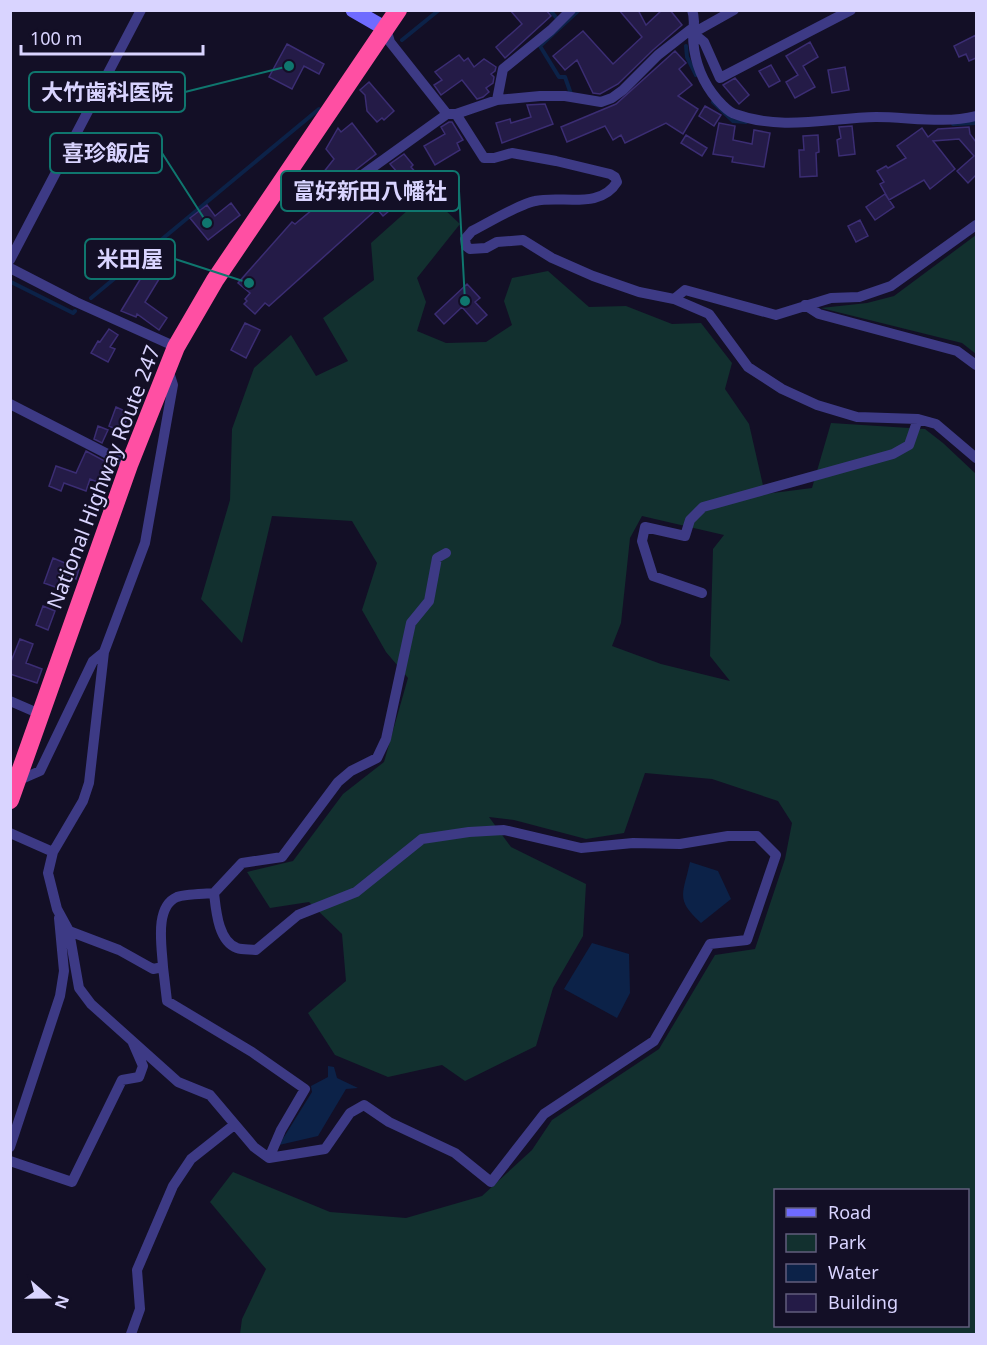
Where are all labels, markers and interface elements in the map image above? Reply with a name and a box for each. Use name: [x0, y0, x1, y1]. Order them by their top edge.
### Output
scale bar: [21, 18, 202, 56]
text: 100 m: [30, 26, 82, 50]
callout: 大竹歯科医院: [29, 72, 185, 112]
text: 大竹歯科医院: [41, 76, 173, 106]
callout: 喜珍飯店: [50, 133, 162, 173]
text: 喜珍飯店: [62, 137, 150, 167]
callout: 富好新田八幡社: [281, 171, 459, 211]
text: 富好新田八幡社: [293, 175, 447, 205]
callout: 米田屋: [85, 239, 175, 279]
text: 米田屋: [97, 243, 163, 273]
street label: National Highway Route 247: [40, 341, 166, 613]
legend: [774, 1189, 969, 1327]
text: Road: [828, 1200, 871, 1224]
text: Park: [828, 1230, 866, 1254]
text: Water: [828, 1260, 879, 1284]
north arrow: [18, 1267, 78, 1327]
text: Building: [828, 1290, 898, 1314]
text: N: [50, 1292, 75, 1312]

